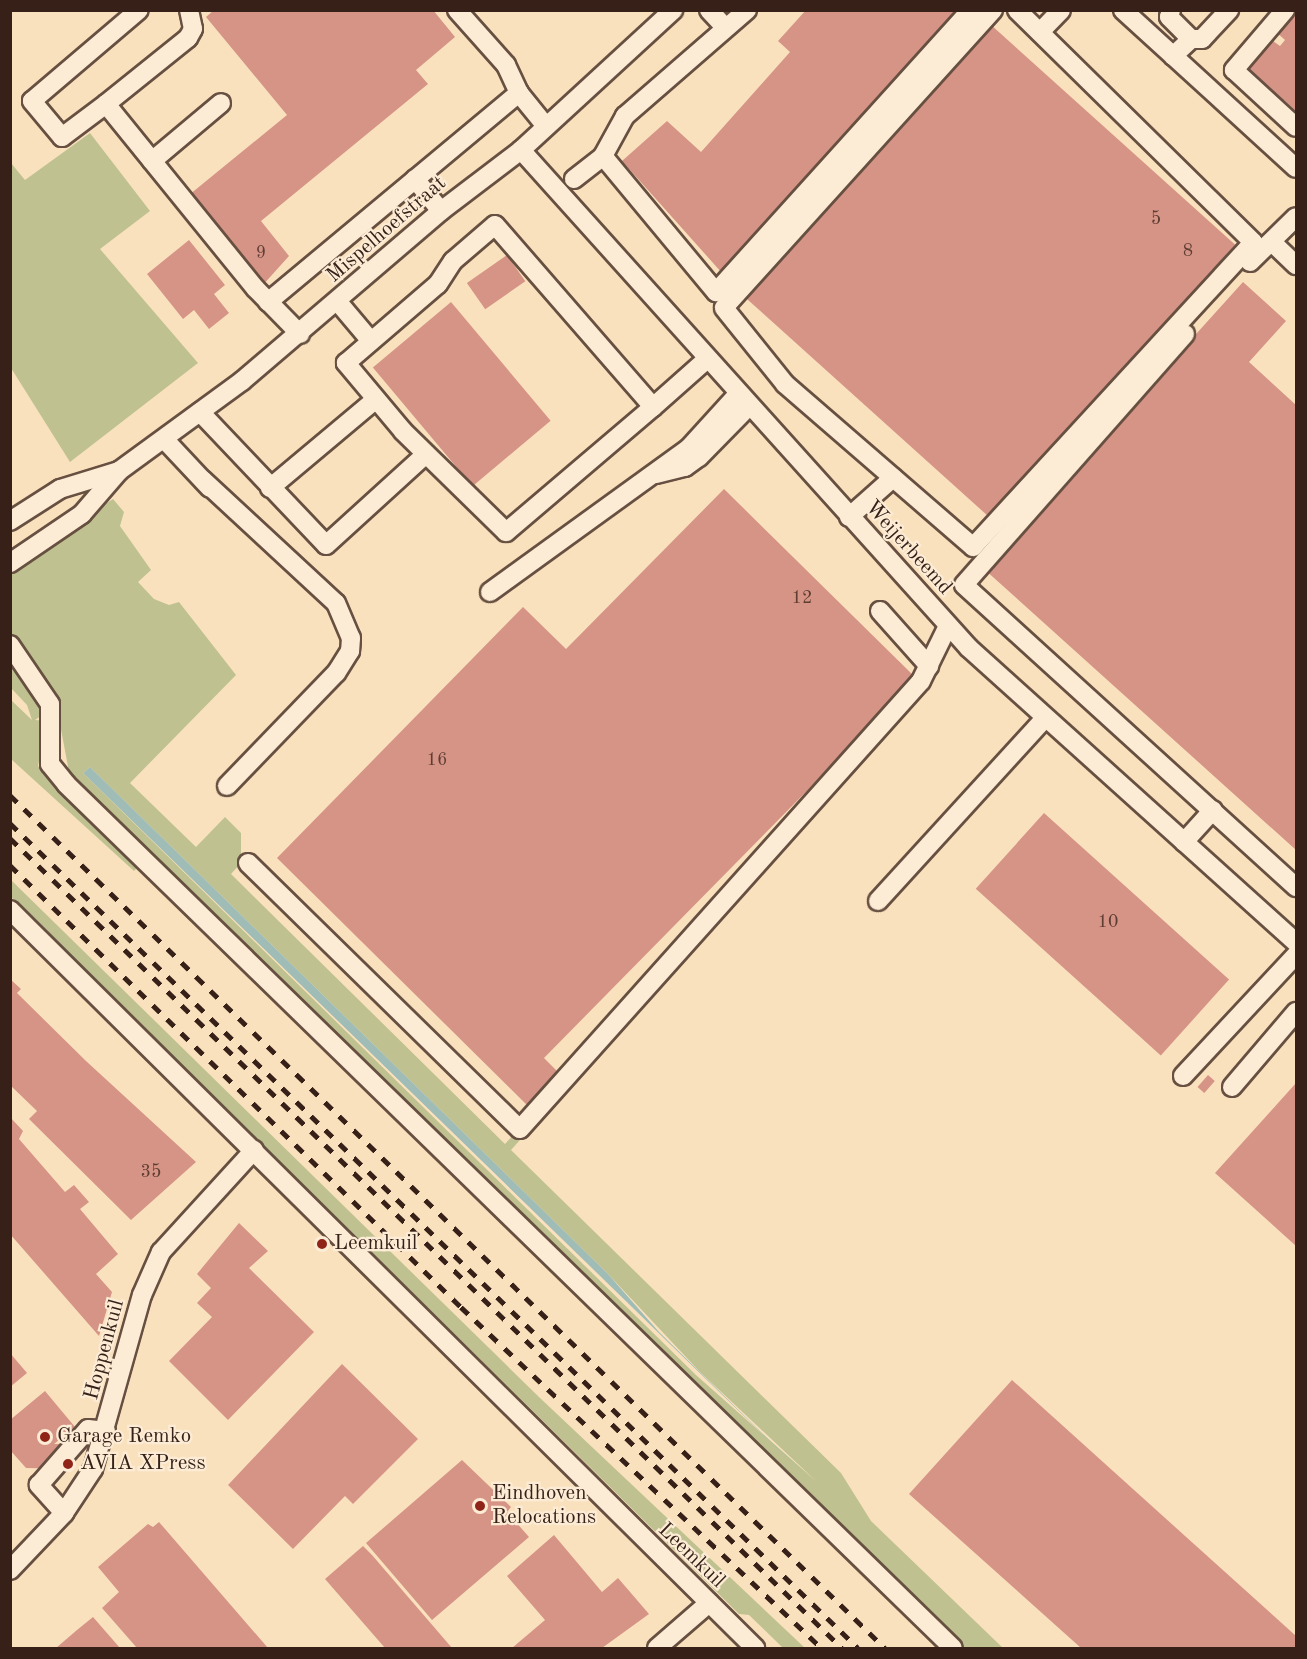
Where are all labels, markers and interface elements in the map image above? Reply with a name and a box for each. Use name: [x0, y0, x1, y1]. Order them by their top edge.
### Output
street label: Mispelhoefstraat: [322, 171, 452, 289]
house number: 5: [1151, 208, 1161, 230]
house number: 8: [1183, 240, 1193, 262]
house number: 9: [256, 242, 266, 264]
street label: Weijerbeemd: [859, 496, 957, 600]
house number: 12: [792, 587, 812, 609]
house number: 16: [427, 749, 447, 771]
house number: 10: [1098, 911, 1118, 933]
house number: 35: [141, 1161, 161, 1183]
place label: Leemkuil: [334, 1231, 418, 1257]
marker: Leemkuil: [315, 1237, 329, 1251]
street label: Hoppenkuil: [79, 1297, 131, 1403]
place label: Garage Remko: [57, 1424, 191, 1450]
marker: Garage Remko: [38, 1430, 52, 1444]
place label: AVIA XPress: [80, 1451, 206, 1477]
marker: AVIA XPress: [61, 1457, 75, 1471]
place label: Eindhoven Relocations: [492, 1481, 596, 1531]
marker: Eindhoven Relocations: [473, 1499, 487, 1513]
street label: Leemkuil: [652, 1518, 730, 1594]

